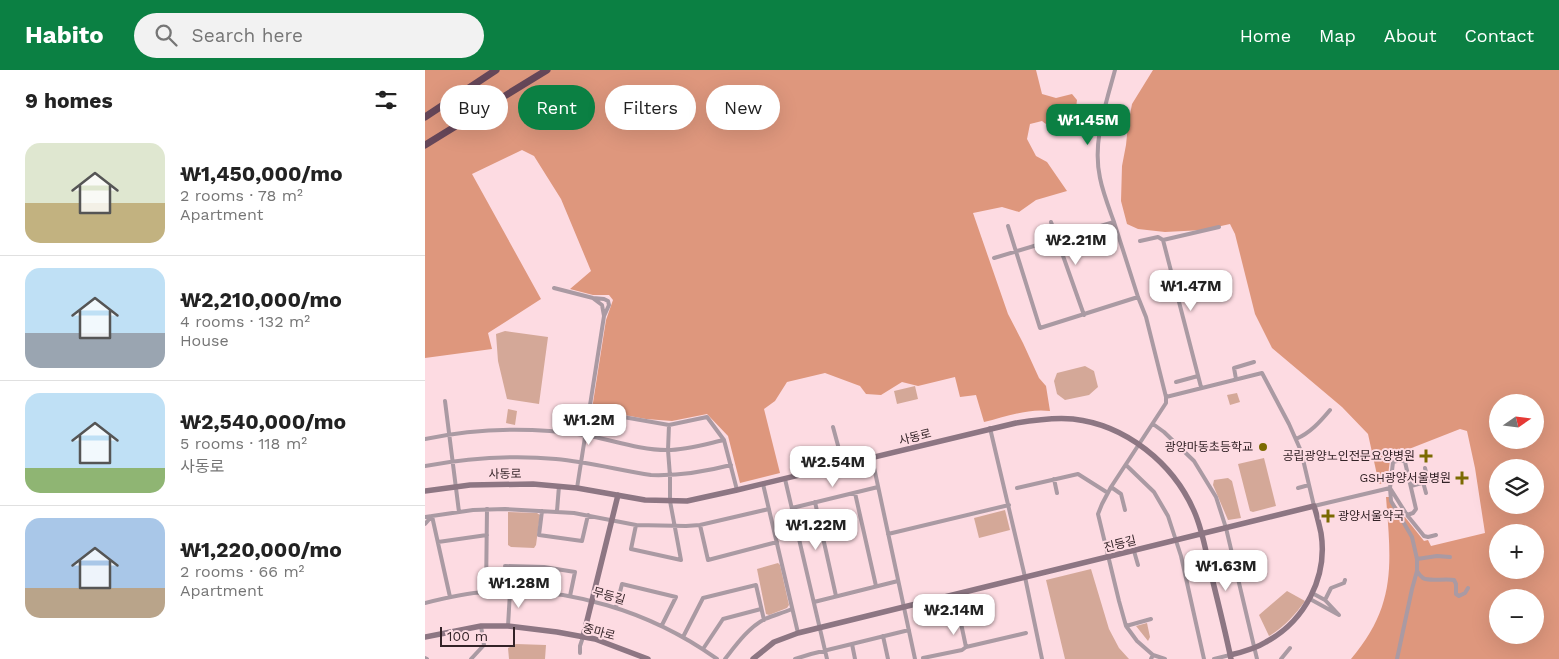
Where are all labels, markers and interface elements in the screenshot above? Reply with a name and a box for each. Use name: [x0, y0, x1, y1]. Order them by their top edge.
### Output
search box: [134, 13, 484, 58]
text: Habito: [25, 21, 104, 49]
icon: search: [152, 21, 180, 49]
text: Search here: [192, 24, 303, 47]
text: Home: [1240, 25, 1291, 46]
text: Map: [1319, 25, 1356, 46]
text: About: [1384, 25, 1436, 46]
text: Contact: [1464, 25, 1534, 46]
chip: Buy: [440, 85, 508, 130]
chip: Rent: [518, 85, 595, 130]
chip: Filters: [605, 85, 696, 130]
chip: New: [706, 85, 780, 130]
icon: filters: [372, 86, 400, 114]
text: 9 homes: [25, 88, 113, 113]
pin: ₩1.45M: [1047, 104, 1129, 146]
text: ₩1.45M: [1057, 110, 1119, 129]
text: ₩1,450,000/mo: [180, 161, 343, 186]
icon: home: [65, 163, 125, 223]
text: 2 rooms · 78 m²: [180, 186, 303, 205]
text: Apartment: [180, 205, 263, 224]
pin: ₩2.21M: [1035, 224, 1117, 266]
text: ₩2.21M: [1045, 230, 1107, 249]
pin: ₩1.47M: [1150, 270, 1232, 312]
text: ₩1.47M: [1160, 276, 1222, 295]
text: ₩2,210,000/mo: [180, 287, 342, 312]
icon: home: [65, 288, 125, 348]
text: 4 rooms · 132 m²: [180, 312, 310, 331]
text: House: [180, 331, 229, 350]
north arrow: [1489, 394, 1544, 449]
map controls: [1489, 394, 1544, 644]
pin: ₩1.2M: [554, 404, 624, 446]
text: ₩2,540,000/mo: [180, 409, 346, 434]
text: ₩1.2M: [563, 410, 615, 429]
icon: home: [65, 413, 125, 473]
street label: 사동로: [897, 426, 933, 448]
text: 5 rooms · 118 m²: [180, 434, 307, 453]
place label: 광양마동초등학교: [1165, 440, 1253, 454]
marker: 광양마동초등학교: [1257, 441, 1269, 453]
pin: ₩2.54M: [792, 446, 874, 488]
place label: 공립광양노인전문요양병원: [1283, 449, 1415, 463]
marker: 공립광양노인전문요양병원: [1419, 449, 1433, 463]
text: ₩2.54M: [801, 452, 865, 471]
text: 사동로: [180, 457, 224, 476]
button: layers: [1489, 459, 1544, 514]
street label: 사동로: [488, 467, 522, 481]
place label: GSH광양서울병원: [1360, 471, 1451, 485]
marker: GSH광양서울병원: [1455, 471, 1469, 485]
pin: ₩1.22M: [775, 508, 857, 551]
place label: 광양서울약국: [1338, 509, 1404, 523]
marker: 광양서울약국: [1322, 510, 1334, 522]
text: ₩1.22M: [785, 515, 847, 534]
button: +: [1489, 524, 1544, 579]
street label: 진등길: [1102, 533, 1138, 555]
text: ₩1,220,000/mo: [180, 537, 342, 562]
icon: home: [65, 538, 125, 598]
pin: ₩1.63M: [1185, 550, 1267, 592]
text: ₩1.63M: [1195, 556, 1257, 575]
text: 2 rooms · 66 m²: [180, 562, 304, 581]
pin: ₩1.28M: [478, 566, 560, 609]
text: ₩1.28M: [488, 573, 550, 592]
text: Apartment: [180, 581, 263, 600]
street label: 무등길: [591, 585, 627, 607]
button: −: [1489, 589, 1544, 644]
pin: ₩2.14M: [913, 594, 995, 636]
text: ₩2.14M: [924, 600, 984, 619]
street label: 중마로: [581, 621, 617, 643]
scale bar: [440, 624, 515, 647]
text: 100 m: [447, 628, 488, 644]

